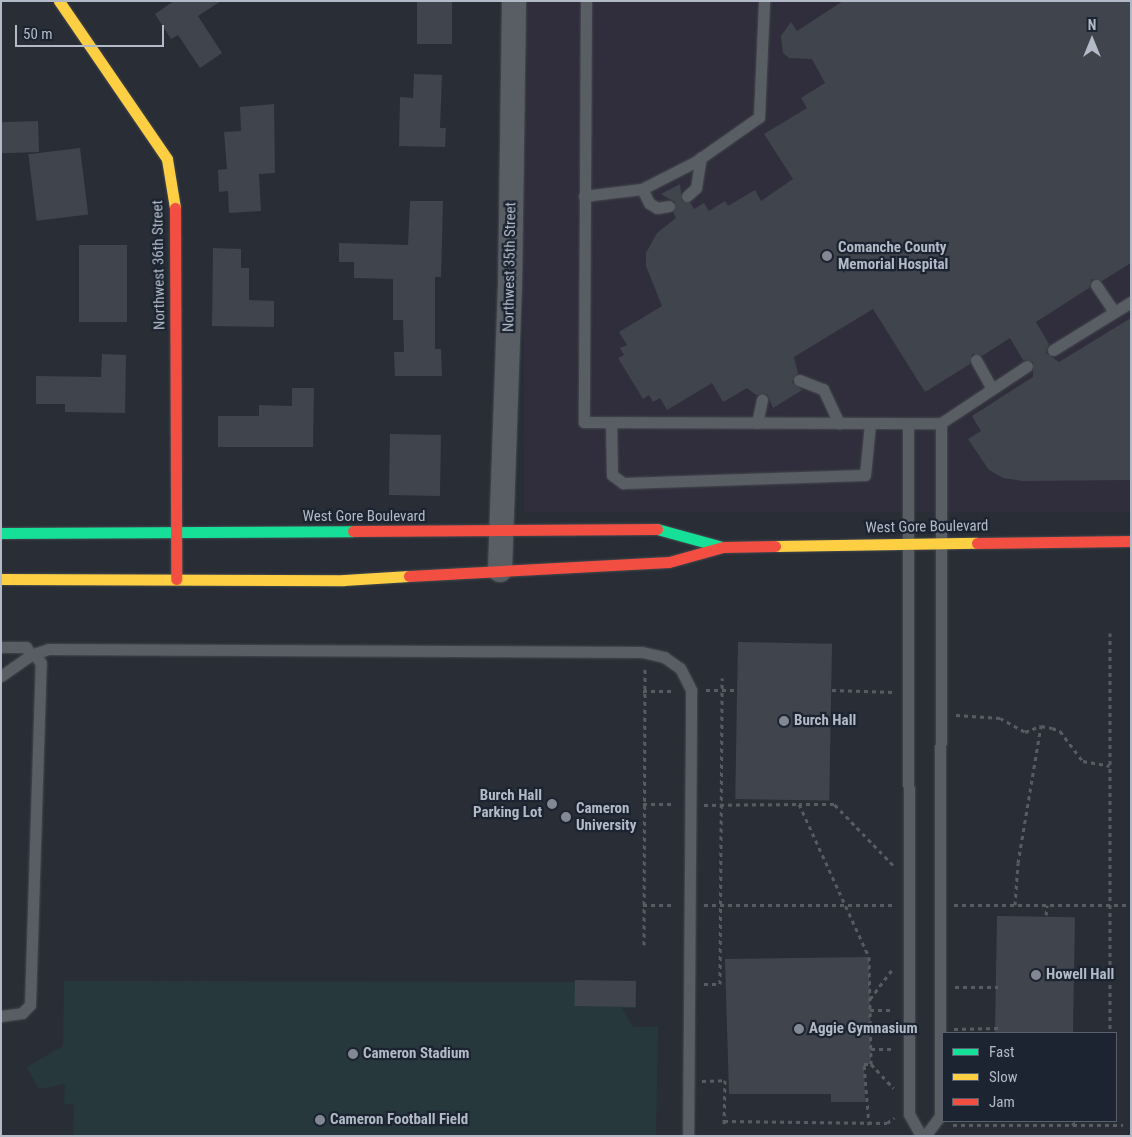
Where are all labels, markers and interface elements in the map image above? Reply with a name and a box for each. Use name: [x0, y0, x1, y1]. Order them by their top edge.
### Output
scale bar: [18, 15, 166, 47]
north arrow: [1067, 15, 1117, 65]
text: N: [1088, 17, 1096, 33]
text: 50 m: [23, 25, 53, 43]
street label: Northwest 36th Street: [149, 200, 169, 330]
street label: Northwest 35th Street: [500, 202, 520, 332]
place label: Comanche County Memorial Hospital: [838, 238, 948, 273]
marker: Comanche County Memorial Hospital: [820, 249, 834, 263]
street label: West Gore Boulevard: [303, 508, 425, 526]
street label: West Gore Boulevard: [865, 517, 989, 537]
place label: Burch Hall: [794, 712, 856, 730]
marker: Burch Hall: [778, 715, 790, 727]
place label: Burch Hall Parking Lot: [473, 786, 542, 821]
marker: Burch Hall Parking Lot: [546, 798, 558, 810]
place label: Cameron University: [576, 799, 636, 834]
marker: Cameron University: [560, 811, 572, 823]
place label: Howell Hall: [1046, 966, 1114, 984]
marker: Howell Hall: [1030, 969, 1042, 981]
place label: Aggie Gymnasium: [809, 1020, 918, 1038]
marker: Aggie Gymnasium: [793, 1023, 805, 1035]
legend: [942, 1032, 1117, 1122]
text: Fast: [989, 1043, 1014, 1061]
place label: Cameron Stadium: [363, 1045, 469, 1063]
marker: Cameron Stadium: [347, 1048, 359, 1060]
text: Slow: [989, 1068, 1018, 1086]
text: Jam: [989, 1093, 1015, 1111]
place label: Cameron Football Field: [330, 1111, 468, 1129]
marker: Cameron Football Field: [314, 1114, 326, 1126]

